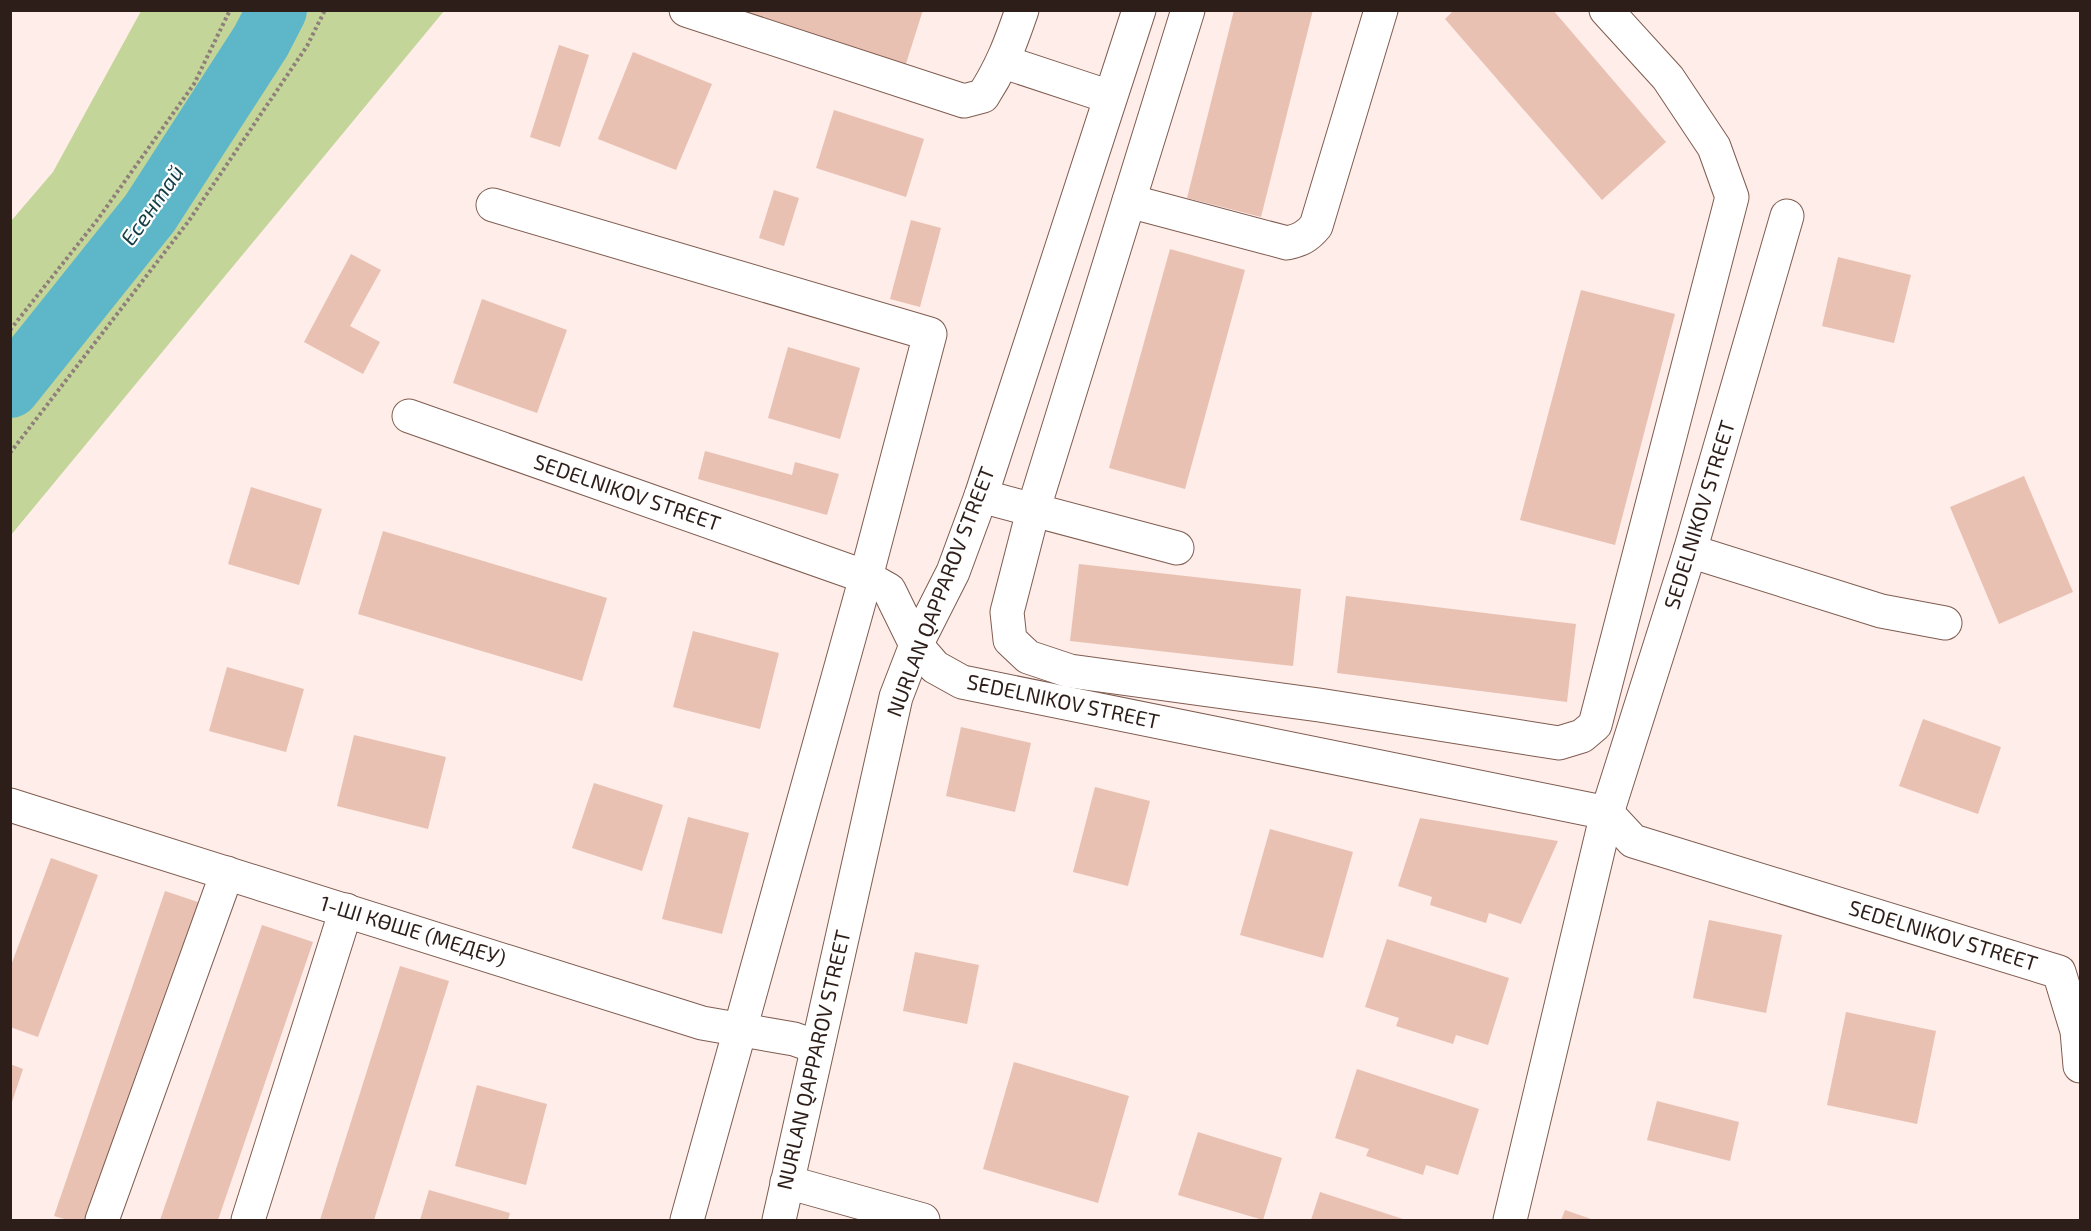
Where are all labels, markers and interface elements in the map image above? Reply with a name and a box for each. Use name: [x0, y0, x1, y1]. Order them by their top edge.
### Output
water label: Есентай: [114, 159, 188, 249]
street label: SEDELNIKOV STREET: [1658, 417, 1739, 612]
street label: SEDELNIKOV STREET: [531, 448, 724, 535]
street label: NURLAN QAPPAROV STREET: [880, 463, 1000, 720]
street label: SEDELNIKOV STREET: [965, 668, 1162, 733]
street label: 1-ШІ КӨШЕ (МЕДЕУ): [317, 889, 509, 970]
street label: SEDELNIKOV STREET: [1846, 894, 2041, 975]
street label: NURLAN QAPPAROV STREET: [770, 927, 856, 1192]

